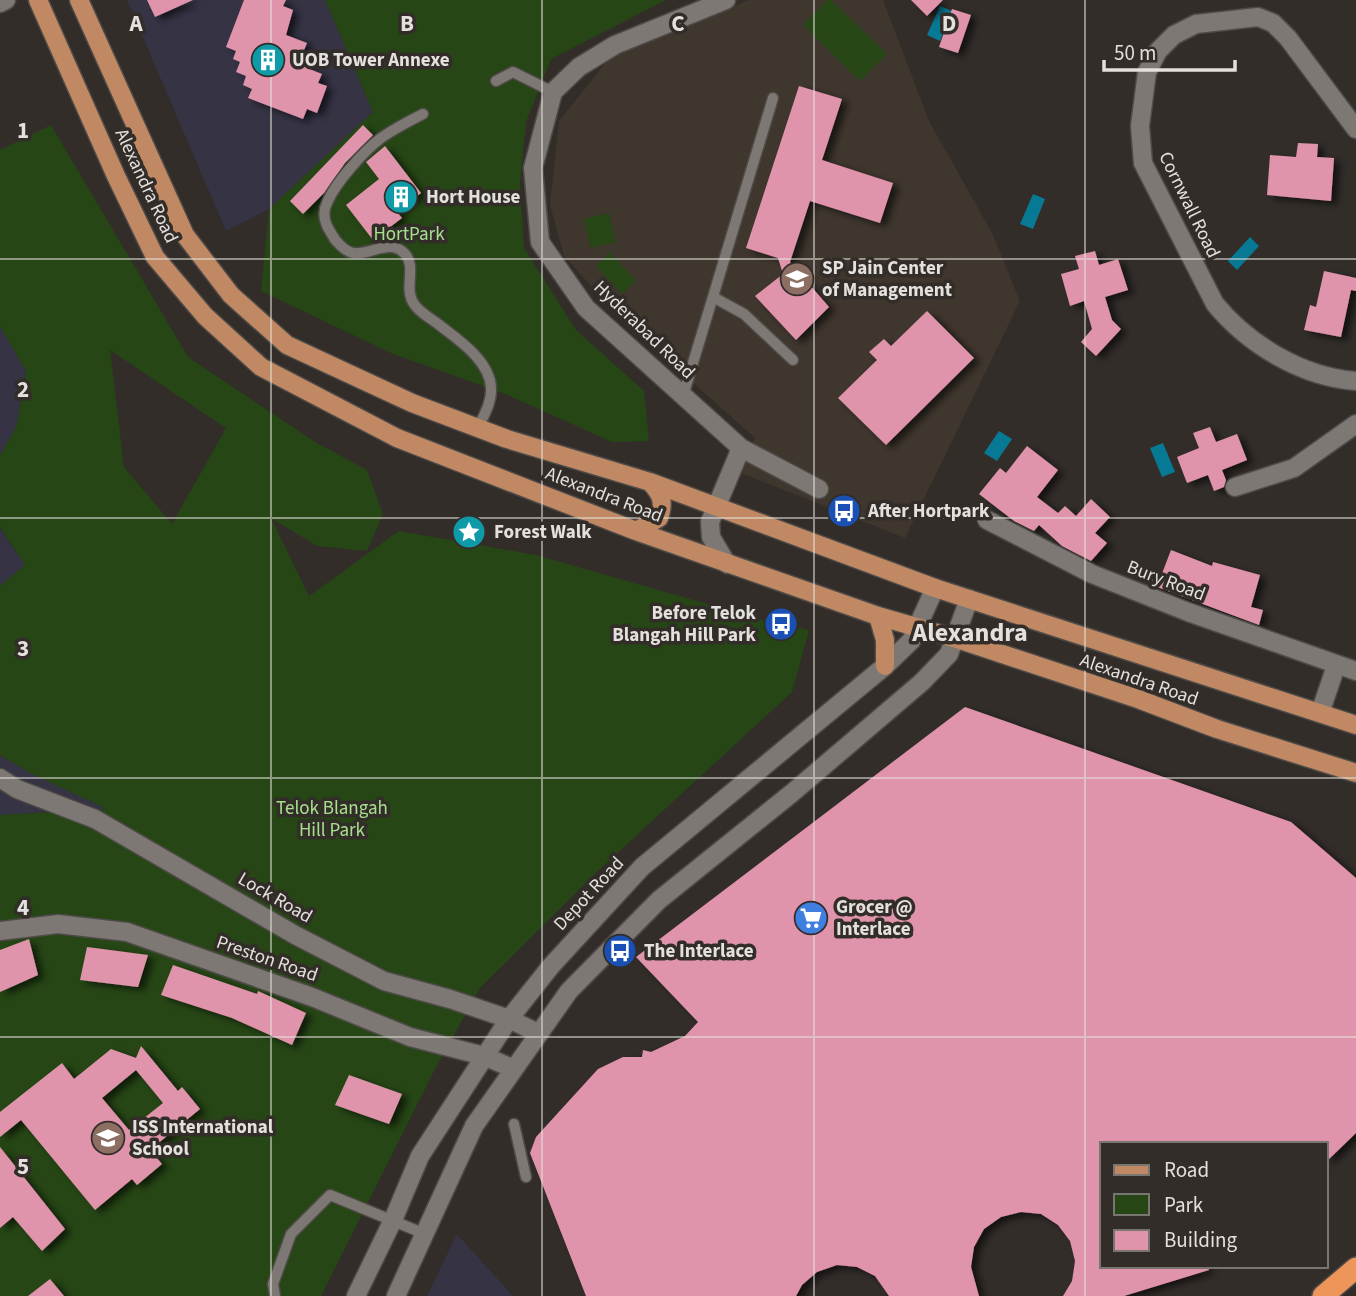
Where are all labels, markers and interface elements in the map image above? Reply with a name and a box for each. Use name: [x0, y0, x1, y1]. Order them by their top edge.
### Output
text: A: [128, 7, 143, 40]
text: B: [400, 7, 414, 40]
text: C: [671, 7, 685, 40]
text: D: [942, 7, 956, 40]
scale bar: [1104, 28, 1235, 72]
text: 50 m: [1114, 38, 1156, 68]
building icon: UOB Tower Annexe: [249, 41, 287, 79]
place label: UOB Tower Annexe: [292, 47, 450, 74]
text: 1: [17, 114, 29, 147]
street label: Alexandra Road: [108, 124, 184, 248]
street label: Cornwall Road: [1152, 147, 1226, 263]
building icon: Hort House: [382, 178, 420, 216]
place label: Hort House: [426, 184, 521, 211]
park label: HortPark: [373, 221, 445, 248]
place label: SP Jain Center of Management: [822, 255, 952, 304]
school or university icon: SP Jain Center of Management: [778, 260, 816, 298]
street label: Hyderabad Road: [587, 275, 701, 385]
text: 2: [17, 373, 29, 406]
street label: Alexandra Road: [541, 460, 667, 530]
bus stop icon: After Hortpark: [825, 492, 863, 530]
place label: After Hortpark: [867, 498, 990, 525]
place icon: Forest Walk: [450, 513, 488, 551]
place label: Forest Walk: [494, 519, 592, 546]
street label: Bury Road: [1123, 554, 1209, 608]
place label: Before Telok Blangah Hill Park: [612, 600, 757, 649]
bus stop icon: Before Telok Blangah Hill Park: [762, 605, 800, 643]
district label: Alexandra: [911, 614, 1028, 651]
text: 3: [17, 632, 29, 665]
street label: Alexandra Road: [1076, 647, 1202, 713]
park label: Telok Blangah Hill Park: [276, 795, 388, 844]
street label: Depot Road: [548, 851, 630, 937]
street label: Lock Road: [233, 866, 317, 930]
text: 4: [17, 891, 29, 924]
place label: Grocer @ Interlace: [836, 894, 913, 943]
supermarket icon: Grocer @ Interlace: [792, 899, 830, 937]
street label: Preston Road: [213, 929, 321, 989]
bus stop icon: The Interlace: [601, 932, 639, 970]
place label: The Interlace: [644, 938, 754, 965]
place label: ISS International School: [132, 1114, 274, 1163]
school or university icon: ISS International School: [89, 1119, 127, 1157]
legend: [1100, 1142, 1328, 1268]
text: 5: [17, 1150, 29, 1183]
text: Road: [1164, 1155, 1209, 1185]
text: Park: [1164, 1190, 1204, 1220]
text: Building: [1164, 1225, 1238, 1255]

